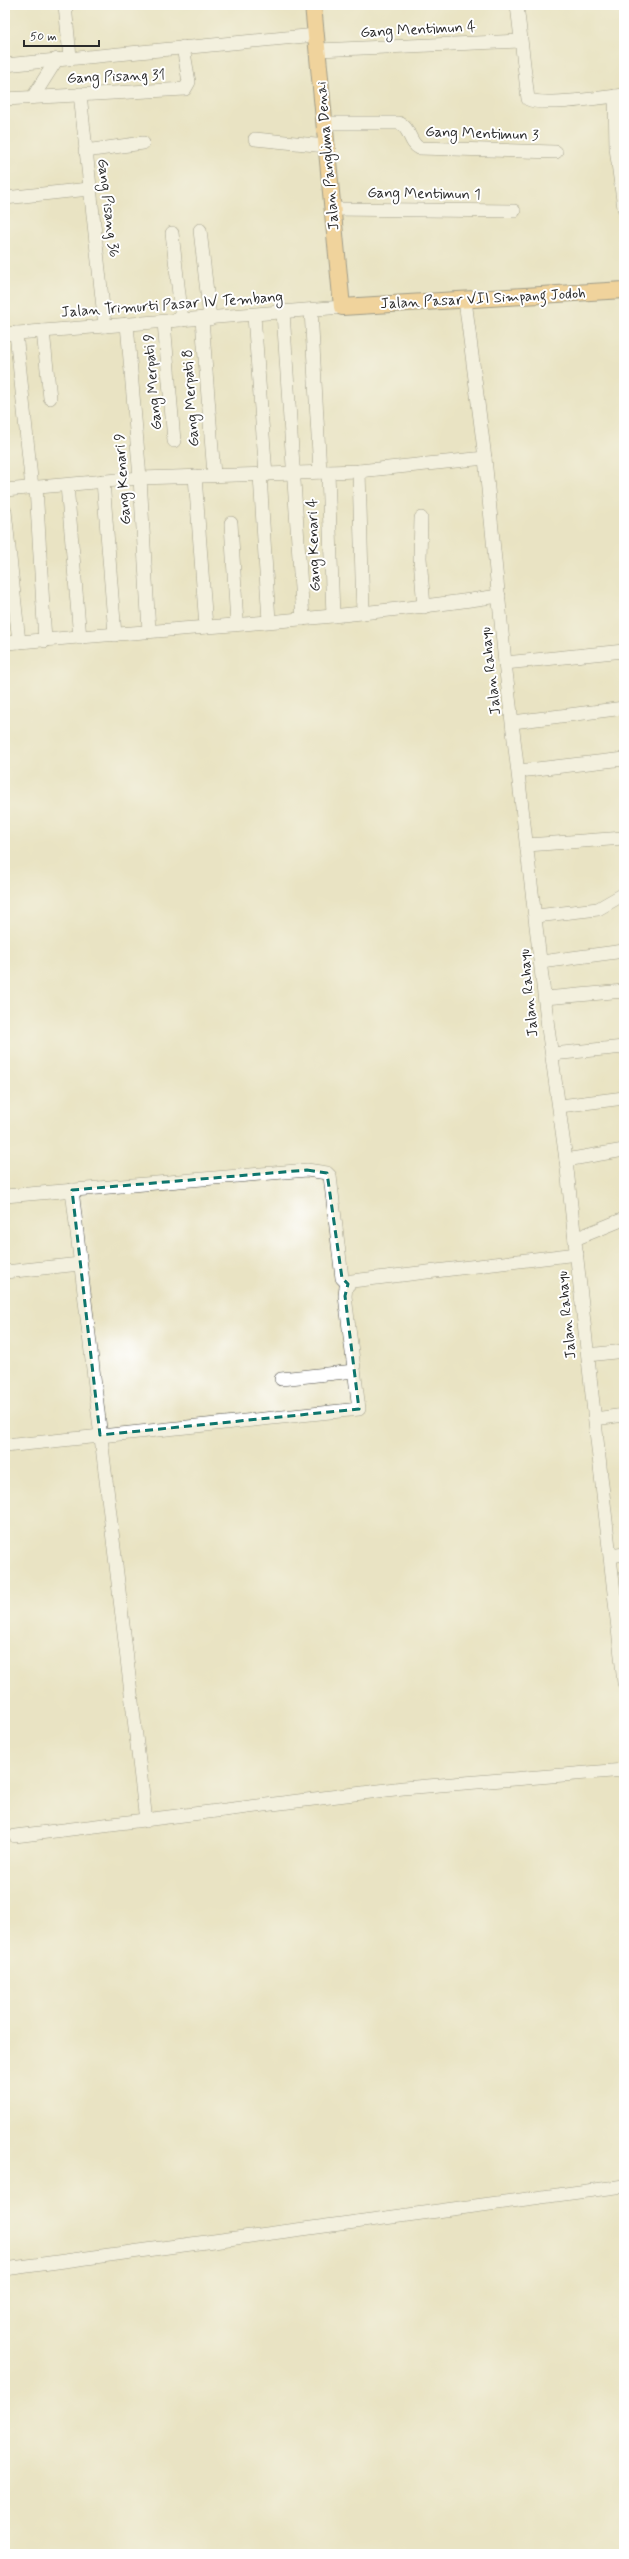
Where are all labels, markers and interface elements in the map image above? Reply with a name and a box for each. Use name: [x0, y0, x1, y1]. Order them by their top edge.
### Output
street label: Gang Mentimun 4: [360, 17, 477, 44]
scale bar: [24, 22, 99, 48]
text: 50 m: [30, 29, 57, 45]
street label: Gang Pisang 31: [67, 65, 165, 90]
street label: Jalan Panglima Denai: [312, 81, 345, 231]
street label: Gang Mentimun 3: [425, 122, 539, 147]
street label: Gang Pisang 36: [91, 157, 124, 259]
street label: Gang Mentimun 1: [367, 183, 481, 206]
street label: Jalan Pasar VII Simpang Jodoh: [380, 284, 586, 315]
street label: Jalan Trimurti Pasar IV Tembang: [60, 287, 284, 324]
street label: Gang Merpati 9: [139, 333, 168, 431]
street label: Gang Merpati 8: [178, 348, 205, 447]
street label: Gang Kenari 9: [110, 432, 137, 526]
street label: Gang Kenari 4: [302, 498, 327, 592]
street label: Jalan Rahayu: [476, 626, 506, 716]
street label: Jalan Rahayu: [514, 948, 544, 1038]
street label: Jalan Rahayu: [552, 1270, 582, 1360]

